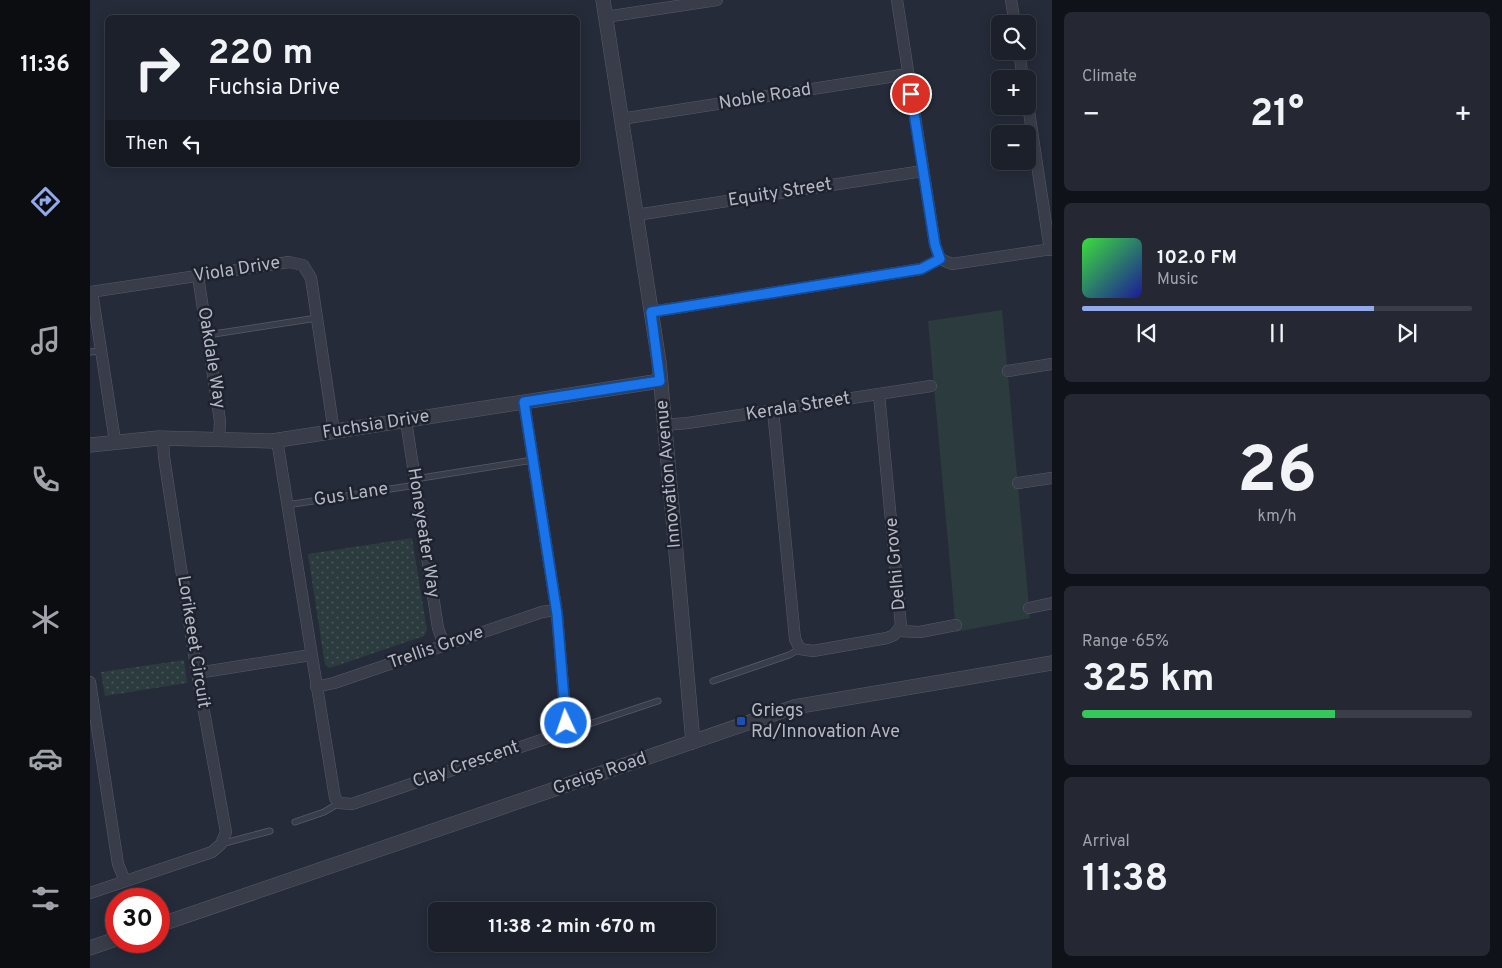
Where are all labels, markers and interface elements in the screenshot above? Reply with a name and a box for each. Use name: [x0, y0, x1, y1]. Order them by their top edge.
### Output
map controls: [991, 15, 1036, 170]
button: search: [991, 15, 1036, 60]
text: 220 m: [208, 32, 313, 76]
icon: right: [125, 35, 190, 100]
text: 11:36: [20, 52, 70, 79]
text: Climate: [1082, 67, 1137, 87]
button: +: [991, 70, 1036, 115]
pin: [890, 73, 932, 115]
text: Fuchsia Drive: [208, 75, 340, 102]
street label: Noble Road: [717, 78, 813, 116]
icon: arrive: [897, 80, 925, 108]
text: 21°: [1250, 91, 1304, 140]
text: −: [1082, 98, 1100, 134]
text: +: [1454, 98, 1472, 134]
button: −: [991, 125, 1036, 170]
icon: left: [178, 130, 206, 158]
text: Then: [125, 132, 168, 156]
street label: Equity Street: [726, 173, 834, 213]
icon: directions: [28, 184, 63, 219]
text: 102.0 FM: [1157, 246, 1237, 270]
street label: Viola Drive: [192, 252, 282, 288]
text: Music: [1157, 270, 1198, 290]
street label: Oakdale Way: [192, 305, 230, 411]
icon: previous: [1133, 319, 1161, 347]
icon: pause: [1263, 319, 1291, 347]
icon: next: [1393, 319, 1421, 347]
icon: music: [28, 323, 63, 358]
street label: Kerala Street: [744, 387, 852, 427]
street label: Innovation Avenue: [651, 399, 687, 549]
street label: Fuchsia Drive: [321, 405, 431, 445]
text: 26: [1237, 433, 1317, 515]
icon: phone: [28, 462, 63, 497]
street label: Honeyeater Way: [401, 466, 445, 600]
street label: Gus Lane: [312, 478, 390, 512]
text: km/h: [1258, 507, 1296, 527]
street label: Delhi Grove: [880, 517, 912, 611]
street label: Lorikeeet Circuit: [171, 574, 215, 710]
icon: climate: [28, 602, 63, 637]
street label: Trellis Grove: [385, 621, 487, 675]
text: Range · 65%: [1082, 632, 1169, 652]
text: 325 km: [1082, 656, 1215, 705]
position arrow: [539, 696, 591, 748]
place label: Griegs Rd/Innovation Ave: [751, 700, 900, 744]
marker: Griegs Rd/Innovation Ave: [735, 715, 747, 727]
street label: Clay Crescent: [410, 736, 522, 794]
icon: car: [28, 741, 63, 776]
street label: Greigs Road: [550, 747, 650, 801]
text: Arrival: [1082, 832, 1130, 852]
text: 11:38: [1082, 856, 1168, 905]
icon: filters: [28, 881, 63, 916]
speed limit sign: 30: [105, 888, 170, 953]
text: 11:38 · 2 min · 670 m: [488, 915, 656, 939]

